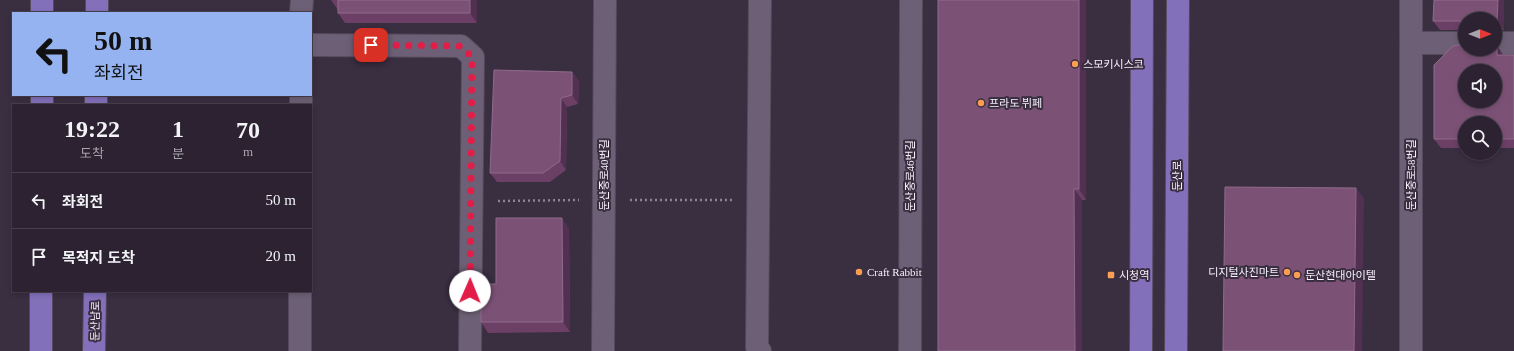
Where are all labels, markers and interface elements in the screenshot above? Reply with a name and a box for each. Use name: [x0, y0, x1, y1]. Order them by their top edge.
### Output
north arrow: [1458, 12, 1502, 56]
map controls: [1458, 12, 1502, 160]
text: 50 m: [94, 25, 152, 56]
icon: left: [28, 28, 80, 80]
pin: [354, 28, 388, 62]
icon: arrive: [360, 34, 382, 56]
place label: 스모키시스코: [1083, 58, 1144, 70]
marker: 스모키시스코: [1070, 59, 1080, 69]
text: 좌회전: [94, 63, 144, 83]
button: sound: [1458, 64, 1502, 108]
place label: 프라도 뷔페: [989, 97, 1042, 109]
marker: 프라도 뷔페: [976, 98, 986, 108]
text: 19:22: [64, 116, 120, 142]
text: 1: [172, 116, 184, 142]
button: search: [1458, 116, 1502, 160]
text: 70: [236, 117, 260, 143]
street label: 둔산중로40번길: [598, 139, 610, 211]
street label: 둔산중로58번길: [1405, 139, 1417, 211]
street label: 둔산중로46번길: [904, 140, 916, 212]
text: m: [243, 144, 253, 159]
text: 도착: [80, 146, 104, 161]
text: 분: [172, 146, 184, 161]
street label: 둔산로: [1171, 161, 1183, 191]
icon: left: [28, 190, 50, 212]
text: 50 m: [266, 192, 296, 208]
text: 좌회전: [62, 194, 103, 210]
icon: arrive: [28, 246, 50, 268]
text: 20 m: [266, 248, 296, 264]
text: 목적지 도착: [62, 250, 135, 266]
place label: Craft Rabbit: [867, 266, 922, 278]
place label: 디지털사진마트: [1208, 266, 1279, 278]
marker: Craft Rabbit: [854, 267, 864, 277]
marker: 디지털사진마트: [1282, 267, 1292, 277]
place label: 시청역: [1119, 269, 1149, 281]
place label: 둔산현대아이텔: [1305, 269, 1376, 281]
position arrow: [449, 270, 491, 312]
marker: 시청역: [1106, 270, 1116, 280]
marker: 둔산현대아이텔: [1292, 270, 1302, 280]
street label: 둔산남로: [89, 301, 101, 341]

